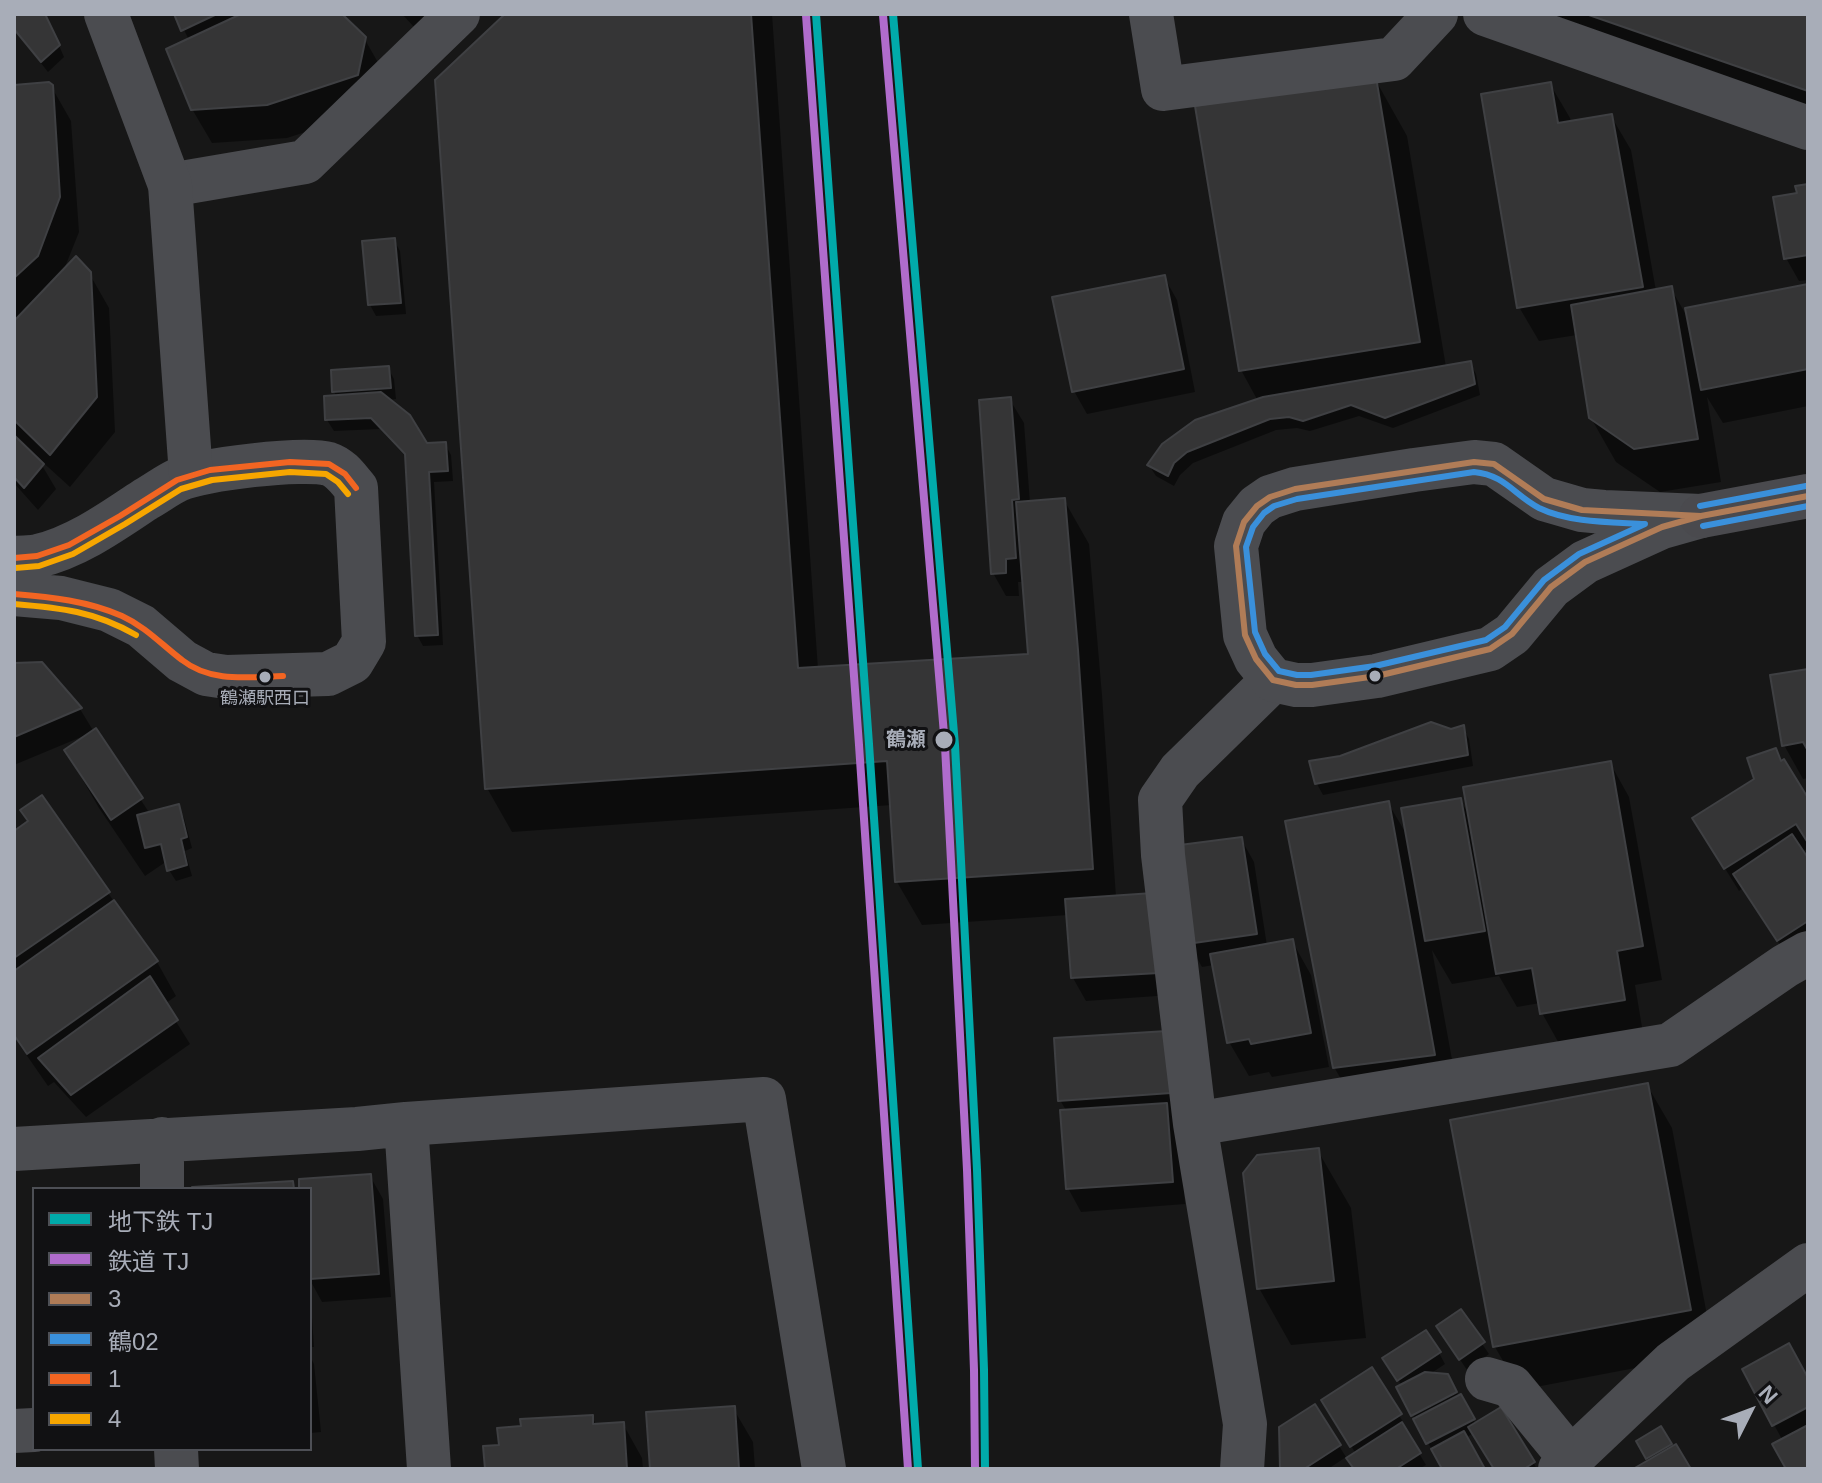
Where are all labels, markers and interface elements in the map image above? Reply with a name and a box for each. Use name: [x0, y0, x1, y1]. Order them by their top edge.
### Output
unlabelled marker: [1367, 668, 1383, 684]
marker: 鶴瀬駅西口: [257, 669, 273, 685]
place label: 鶴瀬駅西口: [220, 688, 310, 710]
place label: 鶴瀬: [886, 728, 926, 752]
marker: 鶴瀬: [933, 729, 955, 751]
legend: [32, 1187, 312, 1451]
text: 地下鉄 TJ: [108, 1208, 213, 1235]
text: 鉄道 TJ: [108, 1248, 189, 1275]
text: 3: [108, 1285, 121, 1312]
text: 鶴02: [108, 1328, 159, 1355]
text: 1: [108, 1365, 121, 1392]
north arrow: [1710, 1371, 1790, 1451]
text: N: [1754, 1380, 1783, 1409]
text: 4: [108, 1405, 121, 1432]

